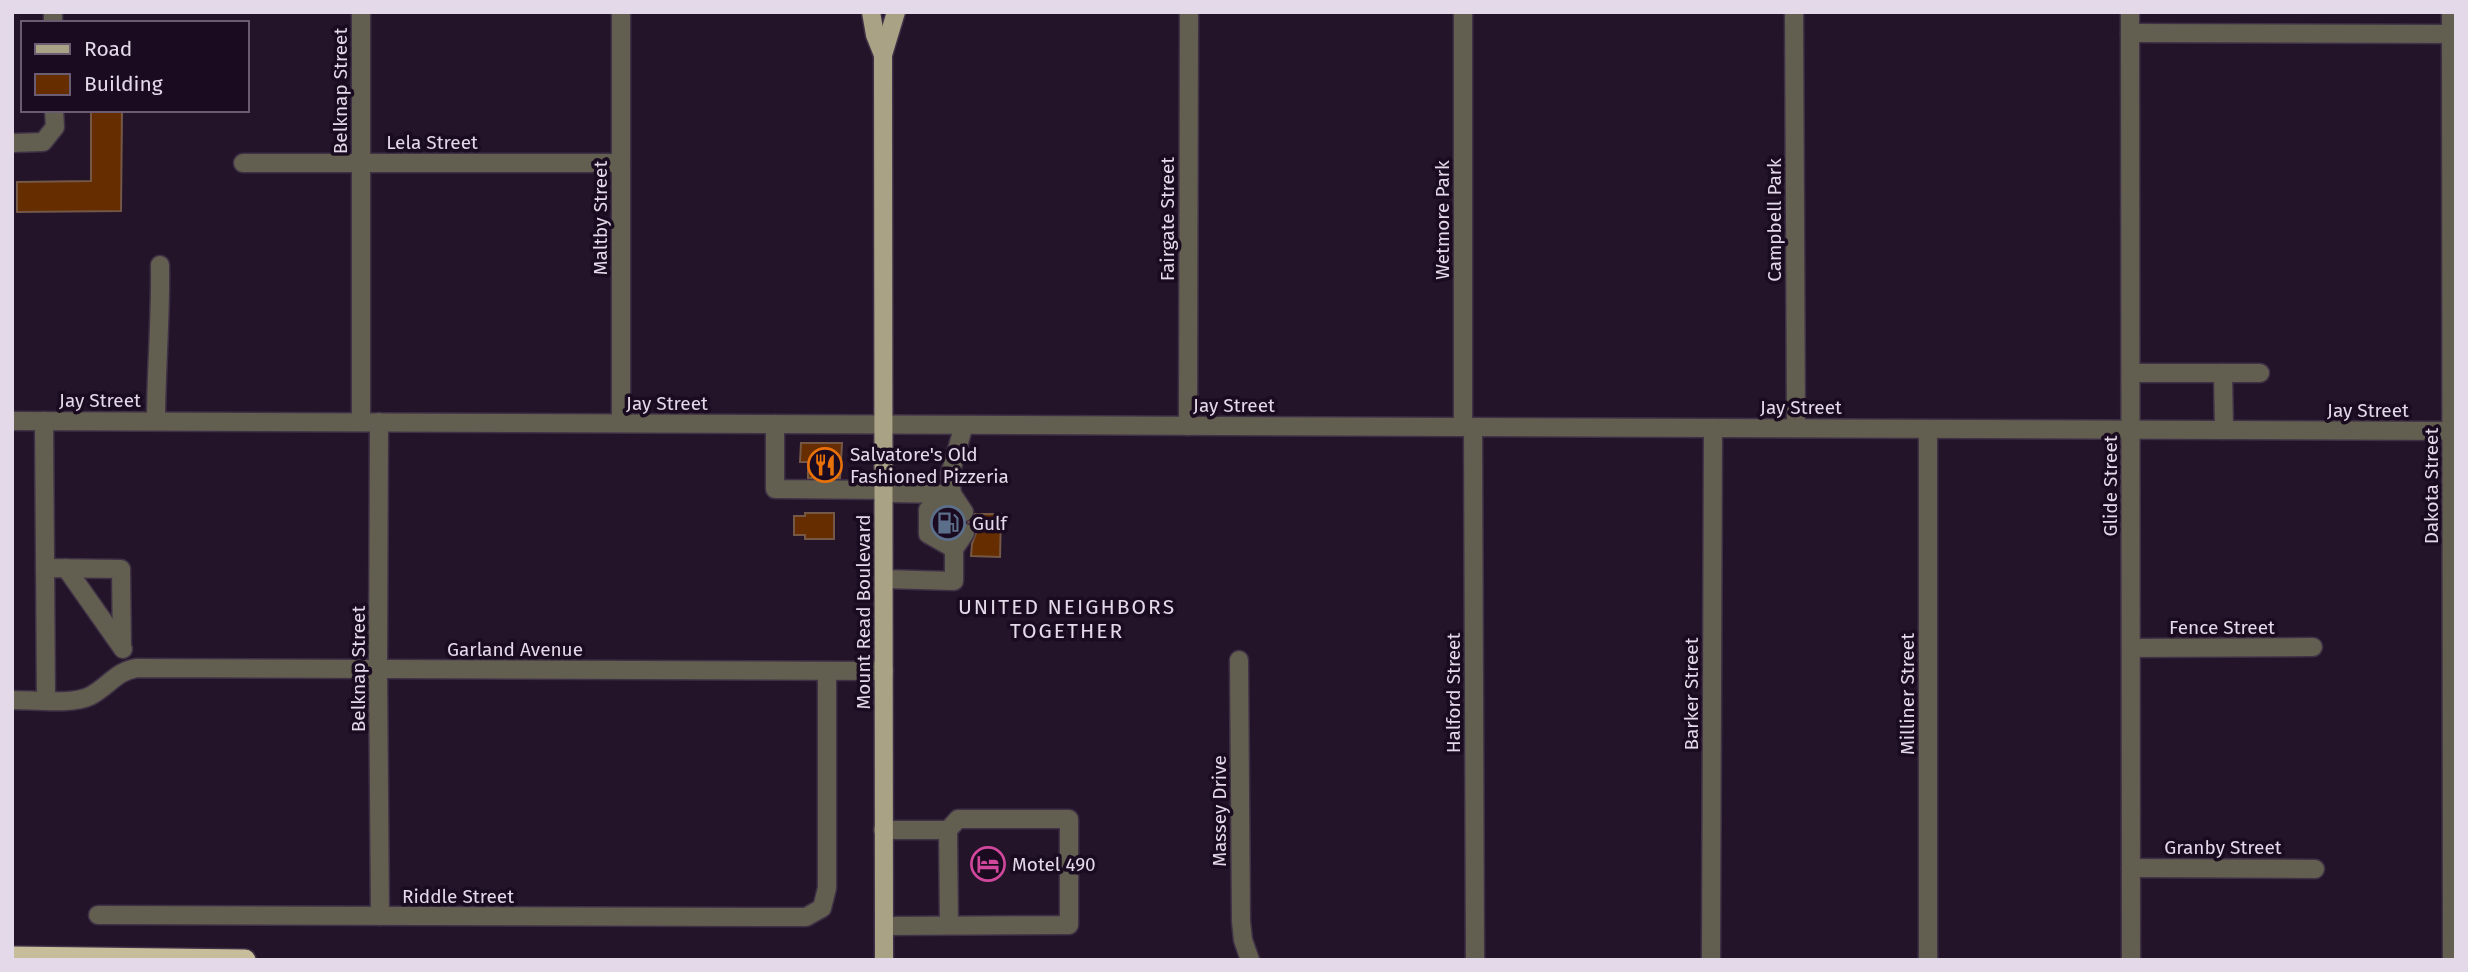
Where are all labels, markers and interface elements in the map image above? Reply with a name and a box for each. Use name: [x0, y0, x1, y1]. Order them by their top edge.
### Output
legend: [21, 21, 248, 112]
street label: Belknap Street: [329, 28, 352, 154]
text: Road: [84, 36, 132, 62]
text: Building: [84, 71, 163, 97]
street label: Lela Street: [386, 131, 478, 154]
street label: Fairgate Street: [1156, 157, 1179, 281]
street label: Campbell Park: [1763, 158, 1786, 282]
street label: Wetmore Park: [1431, 160, 1454, 280]
street label: Maltby Street: [589, 161, 612, 275]
street label: Jay Street: [59, 389, 141, 412]
street label: Jay Street: [626, 392, 708, 415]
street label: Jay Street: [1193, 394, 1275, 417]
street label: Jay Street: [1760, 396, 1842, 419]
street label: Jay Street: [2327, 399, 2409, 422]
street label: Dakota Street: [2420, 428, 2443, 544]
street label: Glide Street: [2099, 435, 2122, 537]
place label: Salvatore's Old Fashioned Pizzeria: [850, 443, 1009, 488]
restaurant icon: Salvatore's Old Fashioned Pizzeria: [806, 446, 844, 484]
fuel station icon: Gulf: [929, 504, 967, 542]
place label: Gulf: [972, 512, 1009, 535]
street label: Mount Read Boulevard: [852, 514, 875, 710]
district label: UNITED NEIGHBORS TOGETHER: [958, 594, 1176, 644]
street label: Belknap Street: [347, 606, 370, 732]
street label: Fence Street: [2169, 616, 2275, 639]
street label: Halford Street: [1442, 633, 1465, 753]
street label: Milliner Street: [1896, 633, 1919, 755]
street label: Barker Street: [1680, 637, 1703, 751]
street label: Garland Avenue: [447, 638, 583, 661]
street label: Massey Drive: [1208, 755, 1231, 867]
street label: Granby Street: [2164, 836, 2282, 859]
hotel icon: Motel 490: [969, 845, 1007, 883]
place label: Motel 490: [1012, 853, 1096, 876]
street label: Riddle Street: [402, 885, 514, 908]

